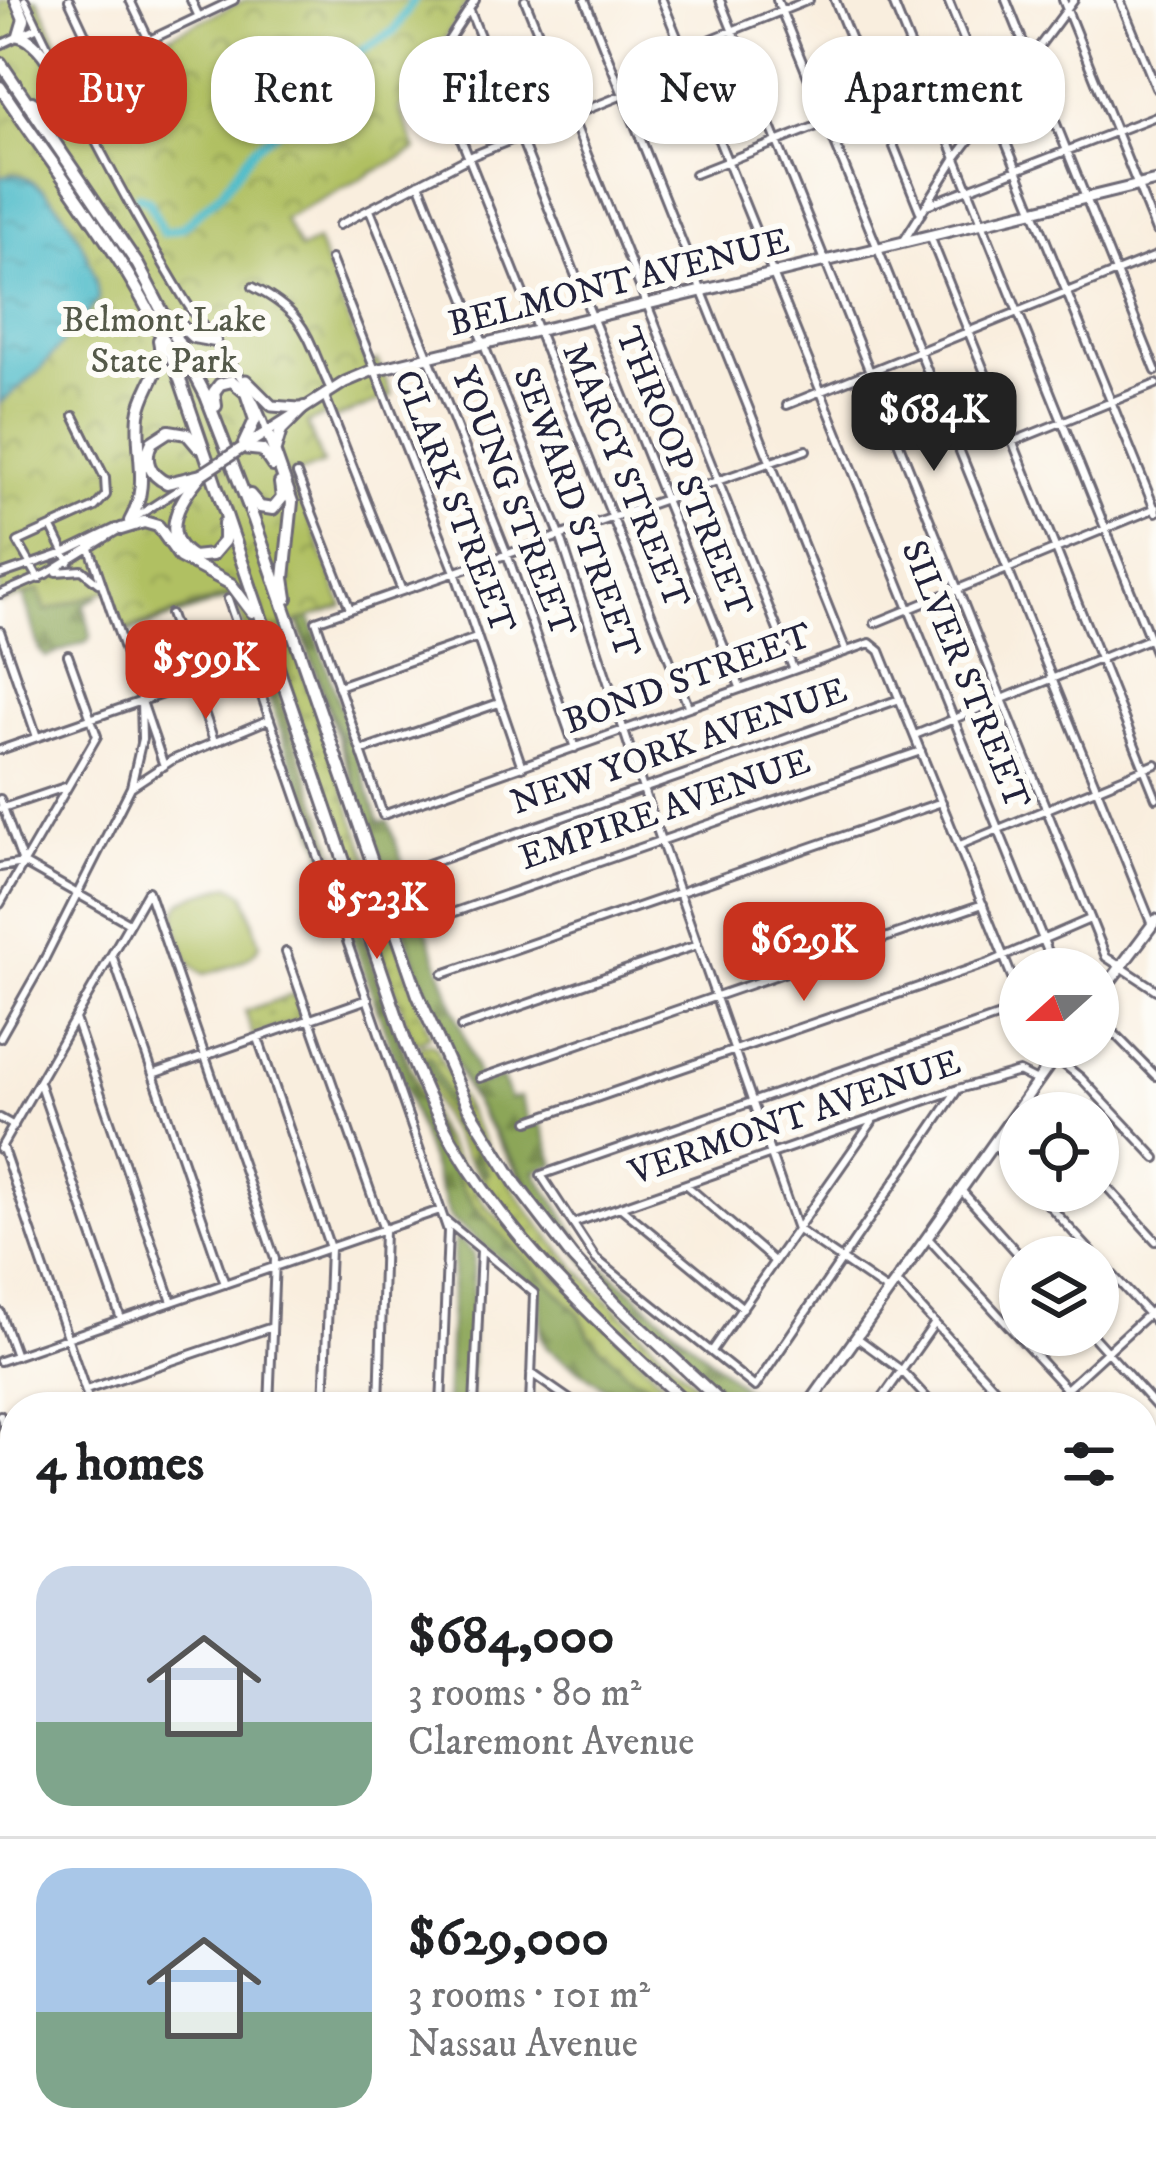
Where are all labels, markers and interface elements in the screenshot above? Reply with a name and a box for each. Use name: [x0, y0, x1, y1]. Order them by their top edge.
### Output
chip: Buy: [36, 36, 187, 144]
chip: Rent: [211, 36, 375, 144]
chip: Filters: [399, 36, 593, 144]
chip: New: [617, 36, 778, 144]
chip: Apartment: [802, 36, 1065, 144]
street label: BELMONT AVENUE: [444, 219, 794, 347]
park label: Belmont Lake State Park: [62, 298, 266, 384]
street label: THROOP STREET: [604, 320, 762, 624]
street label: MARCY STREET: [551, 337, 699, 615]
street label: YOUNG STREET: [441, 361, 585, 643]
street label: SEWARD STREET: [503, 362, 649, 664]
street label: CLARK STREET: [383, 364, 525, 640]
pin: $684K: [850, 372, 1018, 474]
text: $684K: [879, 386, 989, 435]
street label: SILVER STREET: [891, 534, 1039, 816]
street label: BOND STREET: [558, 613, 818, 745]
pin: $599K: [122, 620, 290, 722]
text: $599K: [153, 634, 259, 683]
street label: NEW YORK AVENUE: [505, 668, 853, 826]
street label: EMPIRE AVENUE: [514, 739, 816, 881]
pin: $523K: [293, 860, 461, 962]
text: $523K: [326, 874, 428, 923]
pin: $629K: [720, 902, 888, 1004]
text: $629K: [750, 916, 858, 965]
north arrow: [999, 948, 1119, 1068]
map controls: [999, 948, 1119, 1356]
street label: VERMONT AVENUE: [622, 1040, 967, 1196]
button: locate: [999, 1092, 1119, 1212]
button: layers: [999, 1236, 1119, 1356]
icon: filters: [1056, 1431, 1122, 1497]
text: 4 homes: [36, 1432, 204, 1496]
text: $684,000: [408, 1605, 615, 1669]
icon: home: [132, 1614, 276, 1758]
text: 3 rooms · 80 m²: [408, 1669, 641, 1718]
text: Claremont Avenue: [408, 1718, 694, 1767]
text: $629,000: [408, 1907, 609, 1971]
icon: home: [132, 1916, 276, 2060]
text: 3 rooms · 101 m²: [408, 1971, 650, 2020]
text: Nassau Avenue: [408, 2020, 638, 2069]

